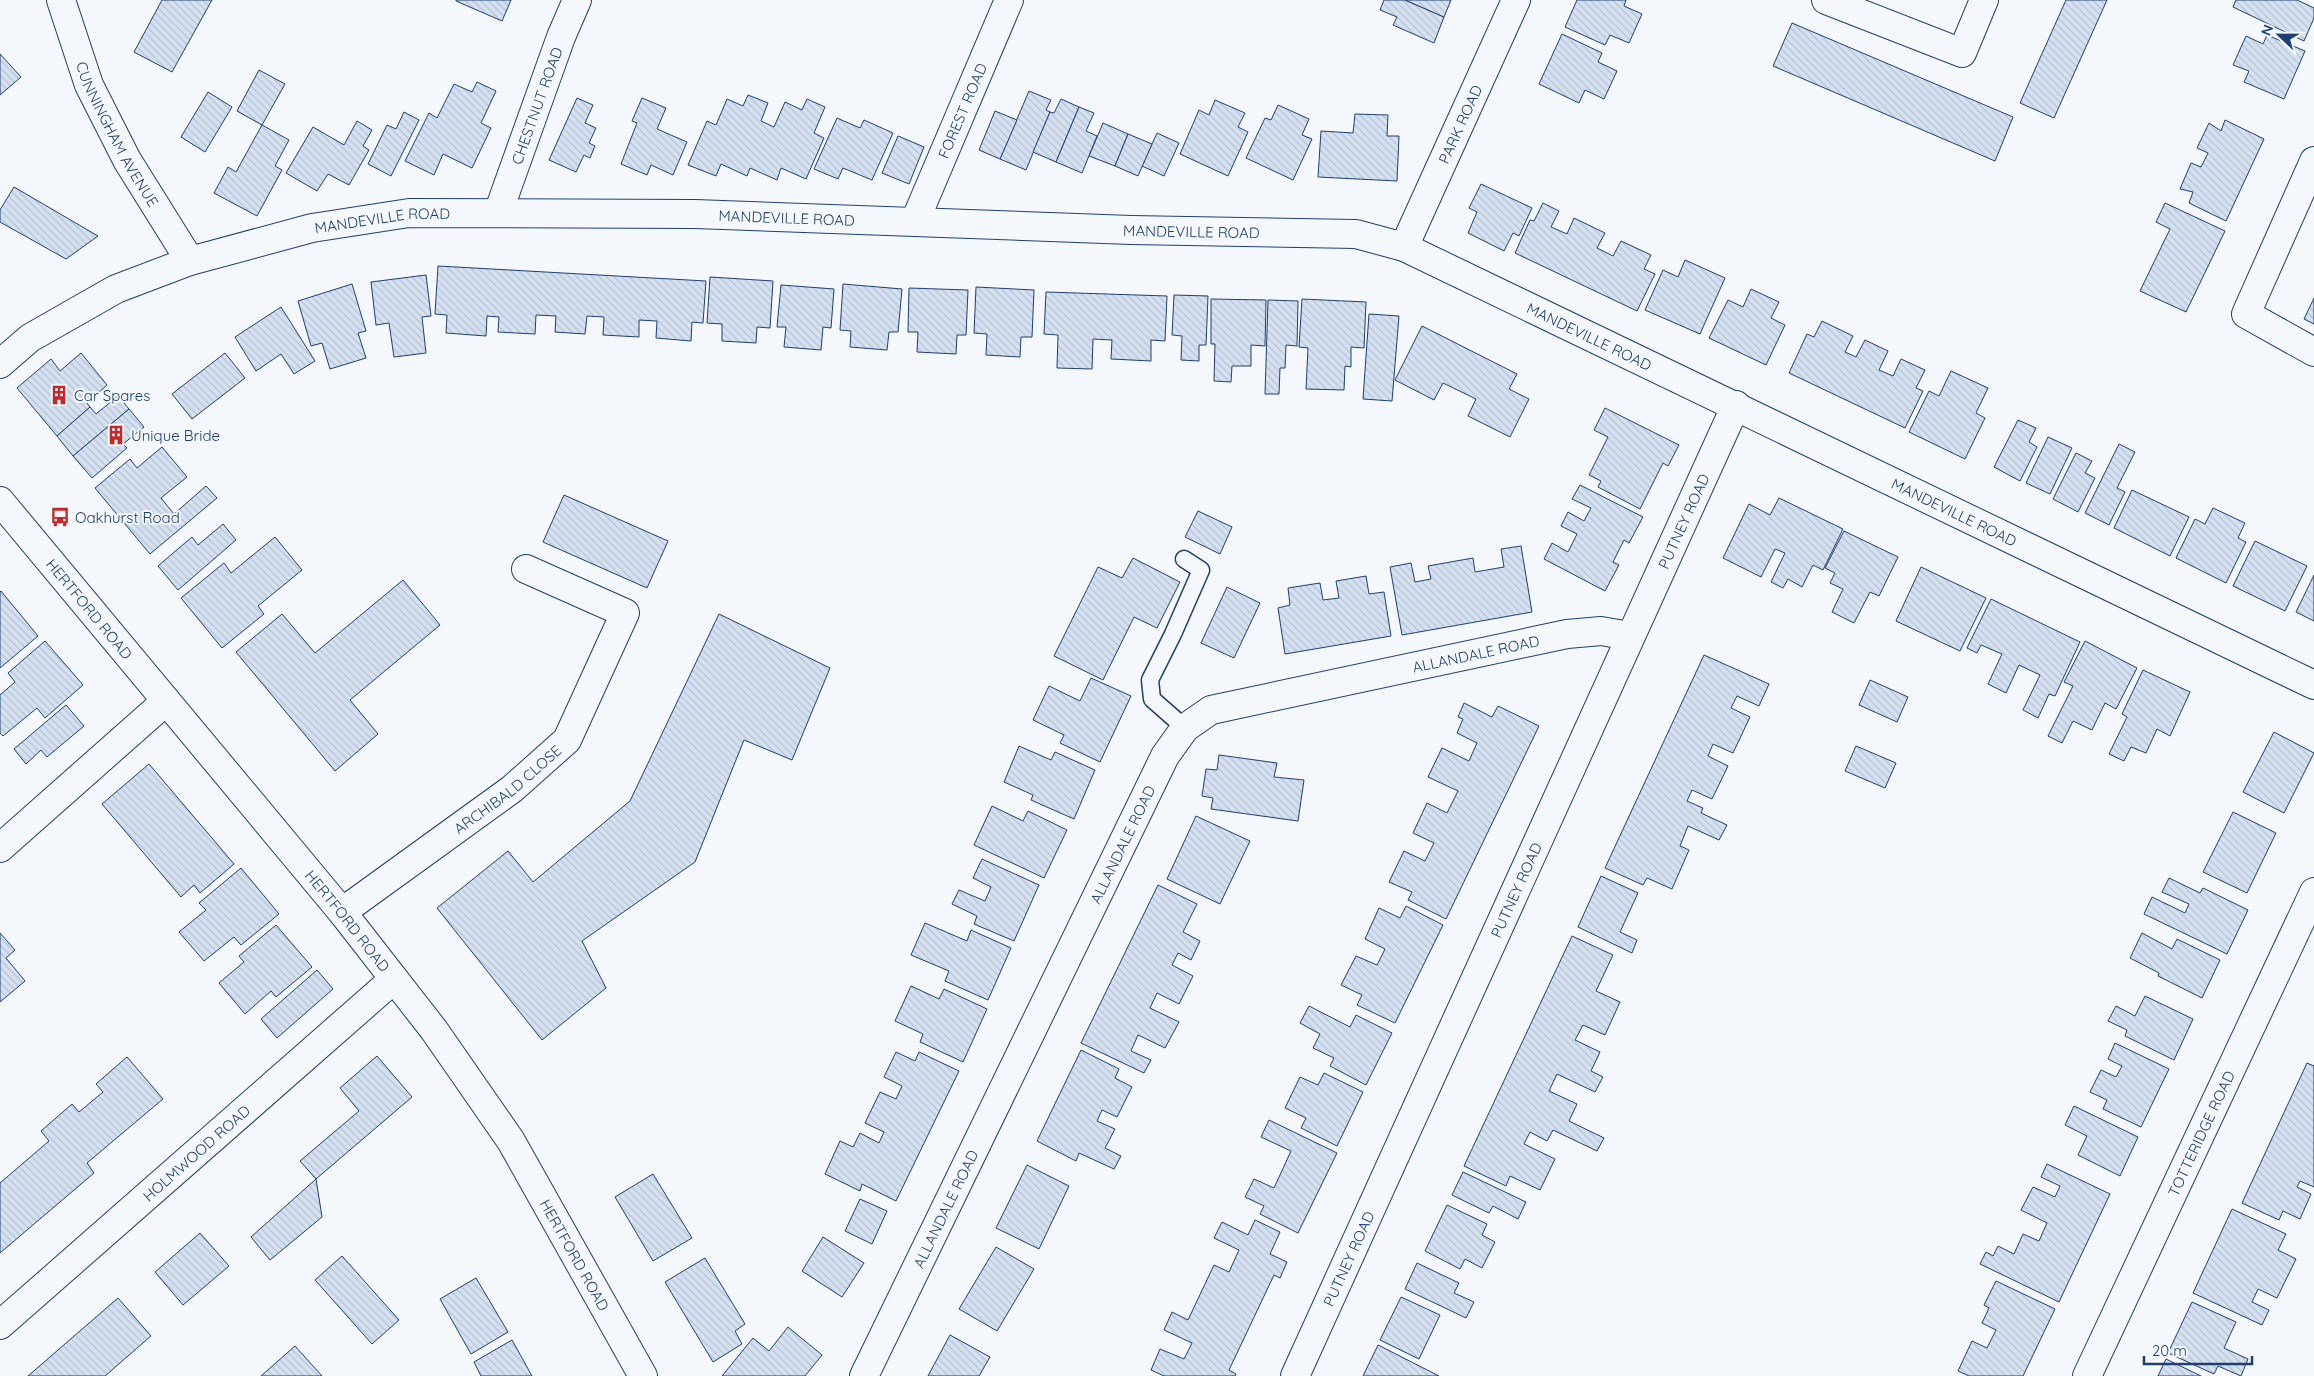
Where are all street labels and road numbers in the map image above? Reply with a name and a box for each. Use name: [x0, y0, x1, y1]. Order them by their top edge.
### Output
street label: CHESTNUT ROAD: [507, 44, 566, 167]
street label: CUNNINGHAM AVENUE: [72, 59, 163, 210]
street label: FOREST ROAD: [933, 60, 991, 161]
street label: PARK ROAD: [1434, 82, 1486, 166]
street label: MANDEVILLE ROAD: [313, 203, 450, 237]
street label: MANDEVILLE ROAD: [718, 205, 855, 229]
street label: MANDEVILLE ROAD: [1123, 220, 1260, 242]
street label: MANDEVILLE ROAD: [1524, 298, 1655, 374]
street label: PUTNEY ROAD: [1653, 470, 1713, 572]
street label: MANDEVILLE ROAD: [1889, 474, 2020, 550]
street label: HERTFORD ROAD: [42, 555, 137, 663]
street label: ALLANDALE ROAD: [1411, 631, 1541, 676]
street label: ARCHIBALD CLOSE: [450, 740, 565, 838]
street label: ALLANDALE ROAD: [1085, 782, 1159, 907]
street label: PUTNEY ROAD: [1486, 839, 1546, 940]
street label: HERTFORD ROAD: [301, 866, 394, 975]
street label: TOTTERIDGE ROAD: [2163, 1067, 2238, 1199]
street label: HOLMWOOD ROAD: [138, 1100, 254, 1205]
street label: ALLANDALE ROAD: [908, 1146, 982, 1271]
street label: HERTFORD ROAD: [536, 1196, 614, 1314]
street label: PUTNEY ROAD: [1318, 1208, 1378, 1309]

